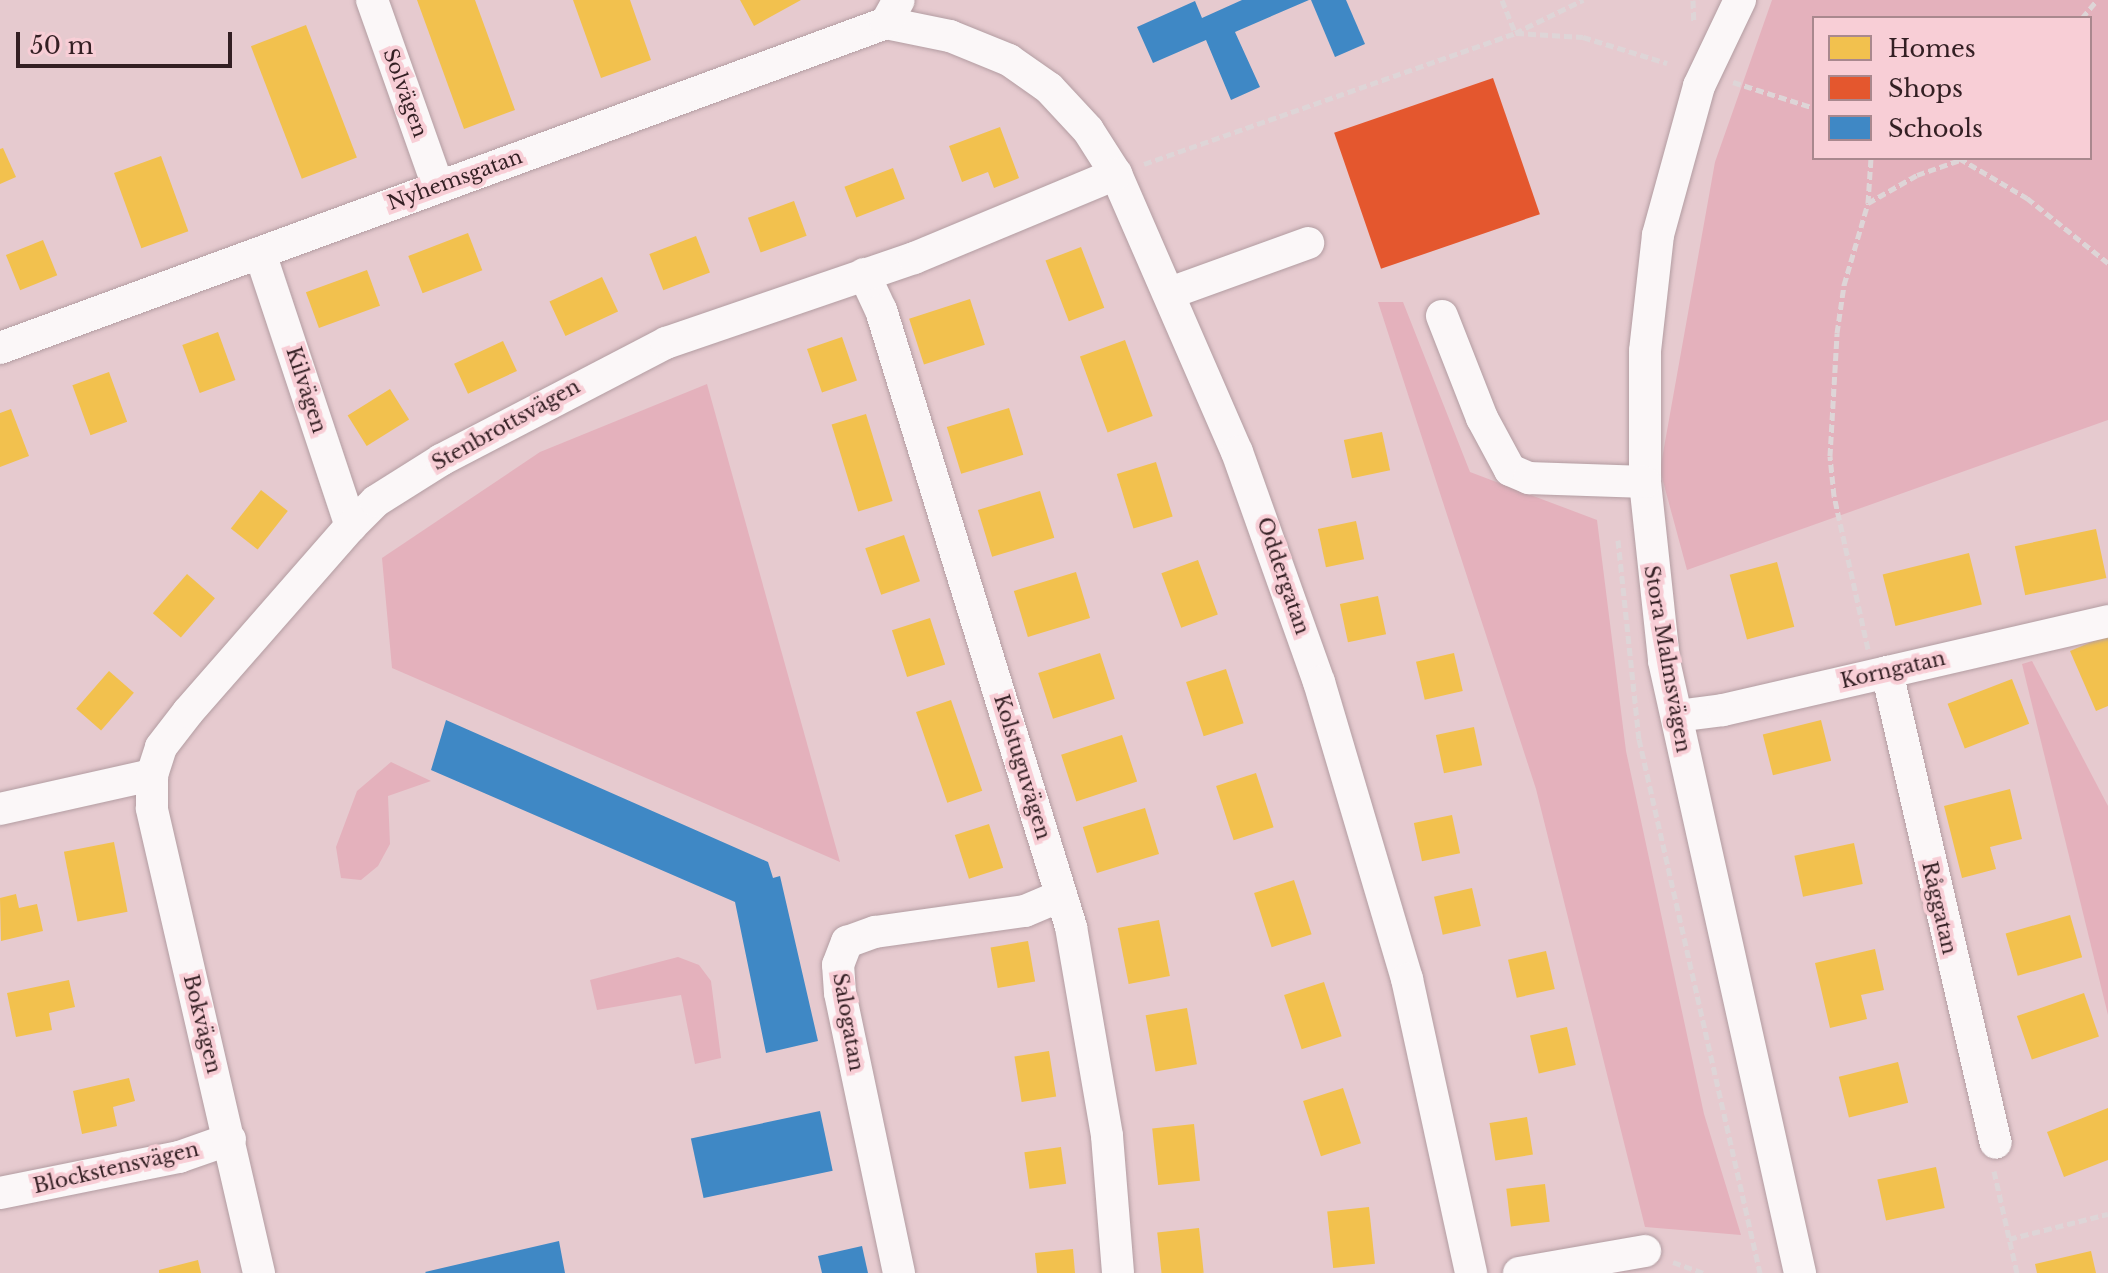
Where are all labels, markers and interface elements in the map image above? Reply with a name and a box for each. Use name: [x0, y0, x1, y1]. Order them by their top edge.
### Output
scale bar: [20, 16, 236, 66]
legend: [1812, 16, 2092, 160]
text: 50 m: [30, 31, 93, 60]
text: Homes: [1888, 34, 1976, 63]
street label: Solvägen: [378, 45, 432, 141]
text: Shops: [1888, 74, 1963, 103]
text: Schools: [1888, 114, 1983, 143]
street label: Nyhemsgatan: [384, 145, 526, 215]
street label: Kilvägen: [281, 344, 331, 436]
street label: Stenbrottsvägen: [428, 374, 584, 476]
street label: Oddergatan: [1252, 514, 1314, 638]
street label: Stora Malmsvägen: [1639, 563, 1695, 755]
street label: Korngatan: [1838, 646, 1948, 694]
street label: Kolstuguvägen: [989, 692, 1055, 842]
street label: Råggatan: [1917, 859, 1961, 957]
street label: Salogatan: [828, 971, 868, 1073]
street label: Bokvägen: [178, 972, 226, 1076]
street label: Blockstensvägen: [31, 1137, 201, 1199]

